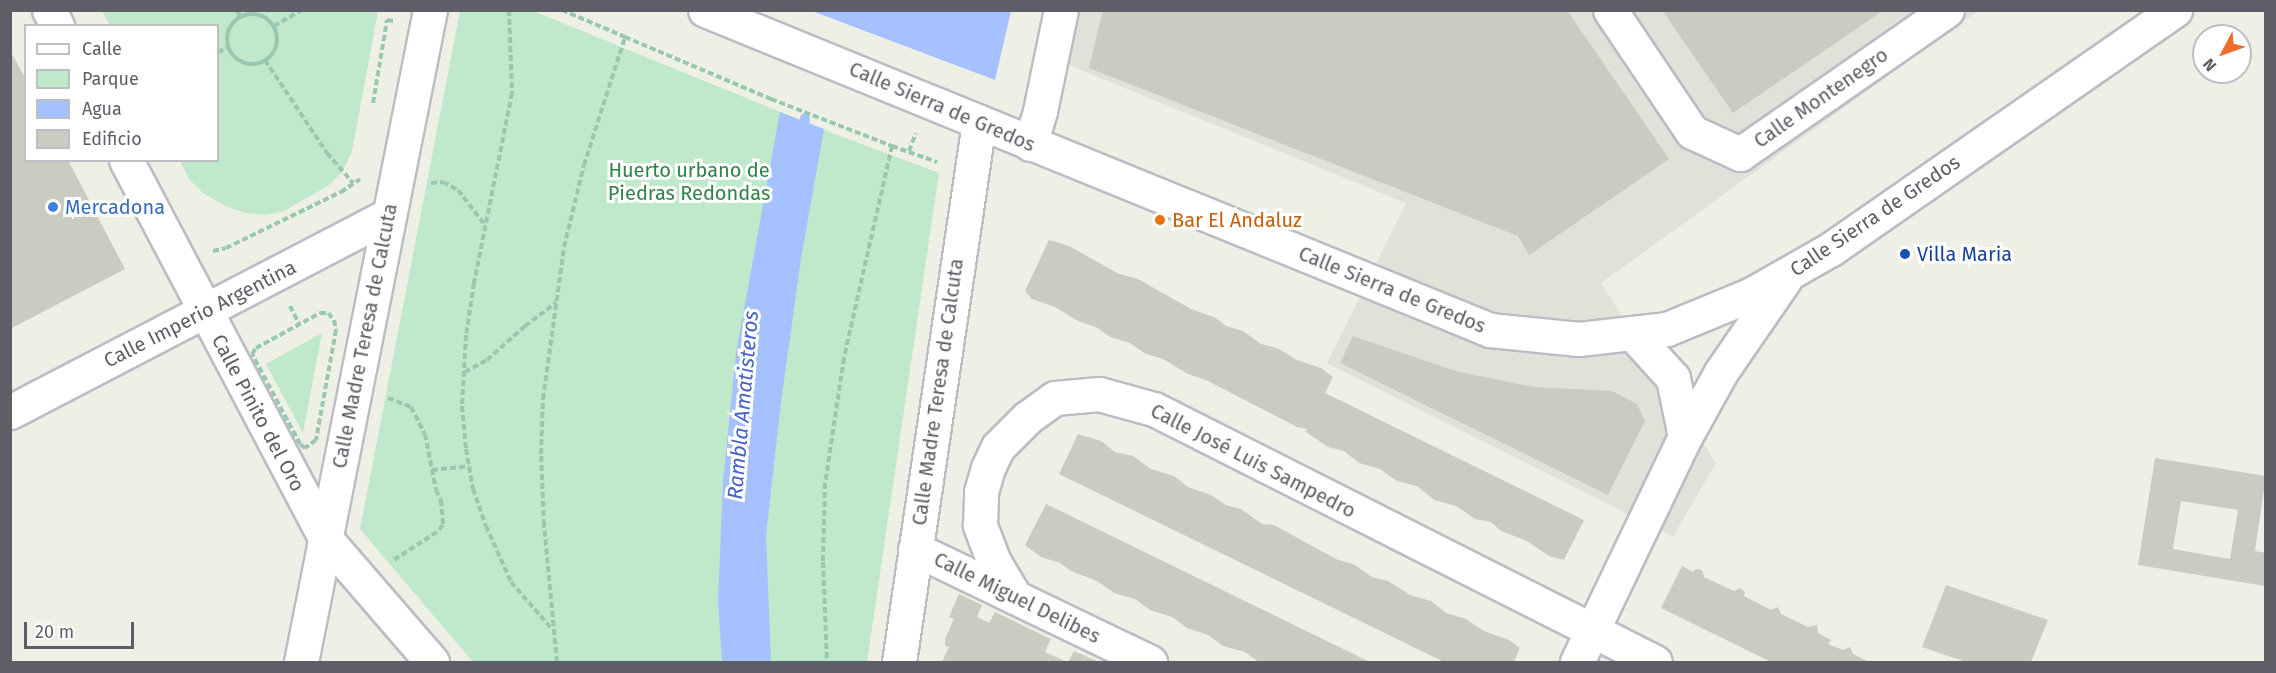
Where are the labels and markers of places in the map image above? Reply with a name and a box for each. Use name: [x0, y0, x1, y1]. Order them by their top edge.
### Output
place label: Mercadona: [65, 195, 165, 219]
marker: Mercadona: [46, 200, 60, 214]
place label: Bar El Andaluz: [1172, 208, 1302, 232]
marker: Bar El Andaluz: [1153, 213, 1167, 227]
place label: Villa Maria: [1917, 242, 2012, 266]
marker: Villa Maria: [1898, 247, 1912, 261]

